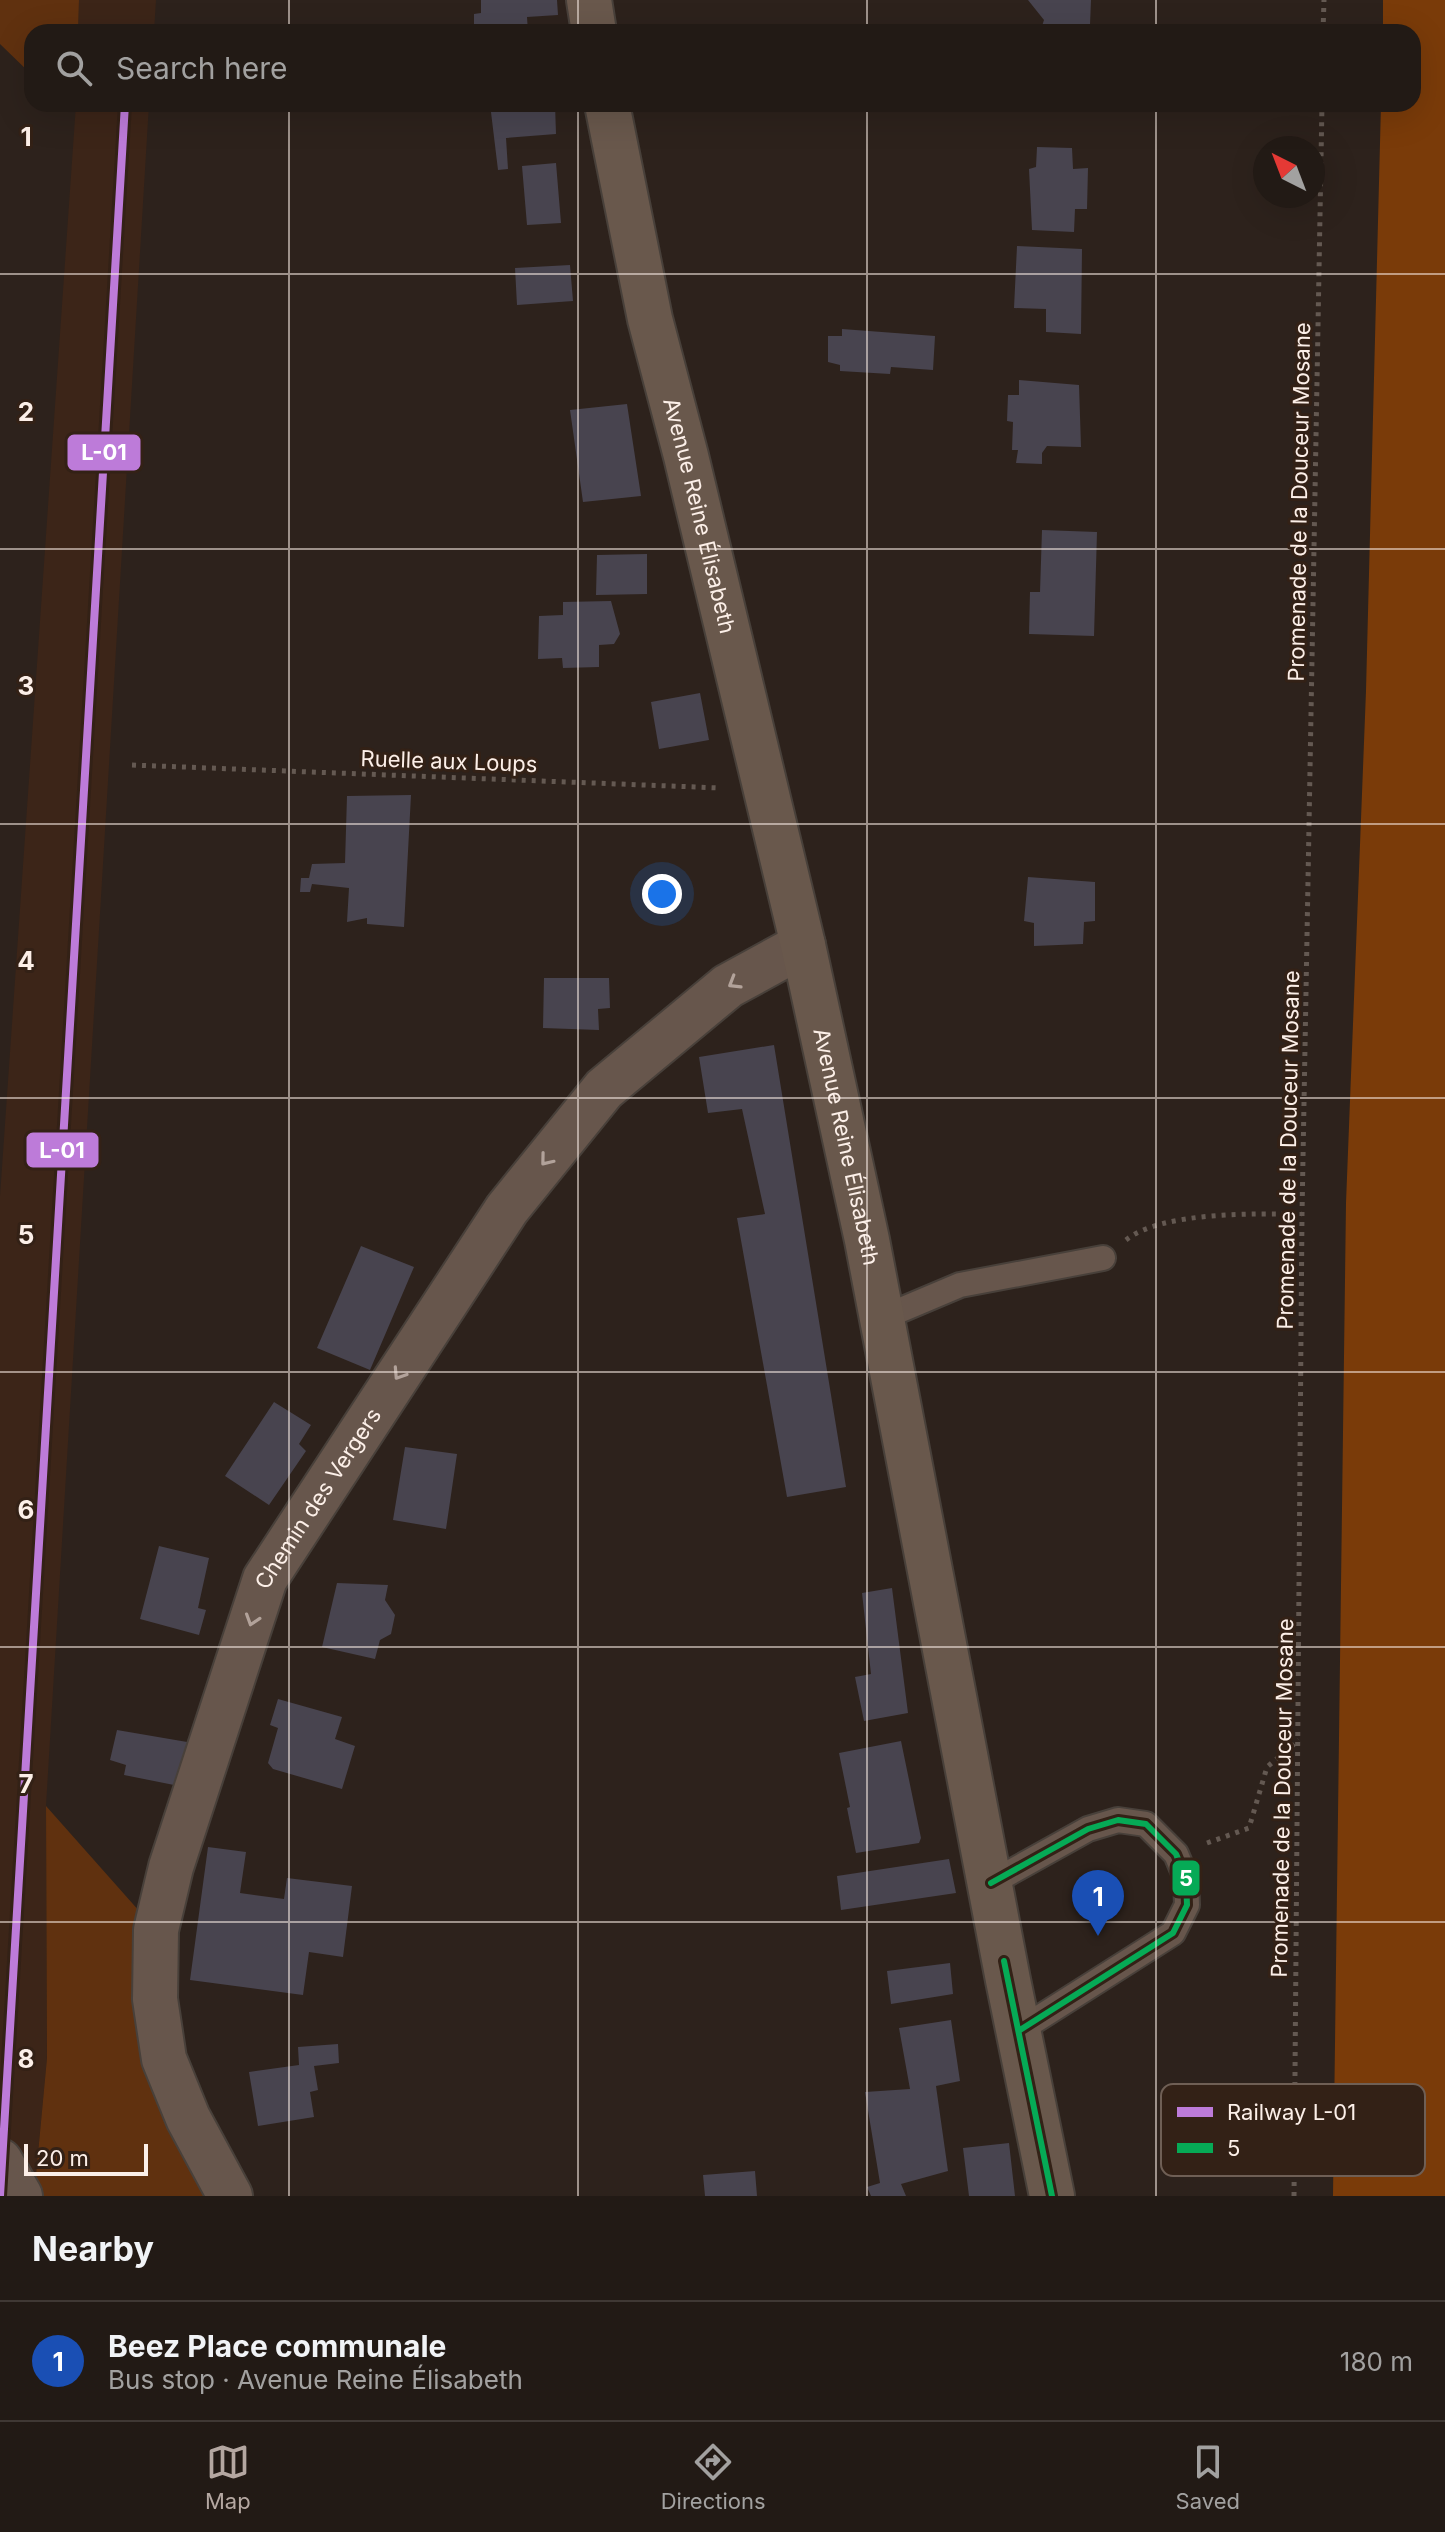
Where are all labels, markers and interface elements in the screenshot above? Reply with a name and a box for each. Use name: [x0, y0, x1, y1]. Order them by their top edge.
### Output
search box: [24, 24, 1421, 112]
icon: search: [52, 46, 96, 90]
text: Search here: [116, 50, 288, 86]
text: 1: [20, 121, 32, 152]
north arrow: [1253, 136, 1325, 208]
street label: Promenade de la Douceur Mosane: [1283, 322, 1315, 682]
street label: Avenue Reine Élisabeth: [658, 395, 741, 636]
text: 2: [18, 396, 34, 427]
line badge: L-01: [66, 433, 142, 472]
text: L-01: [81, 439, 127, 465]
text: 3: [18, 670, 34, 701]
street label: Ruelle aux Loups: [360, 745, 538, 777]
your location: [642, 874, 682, 914]
text: 4: [17, 945, 35, 976]
street label: Promenade de la Douceur Mosane: [1272, 970, 1304, 1330]
one-way arrow: [728, 973, 743, 988]
street label: Avenue Reine Élisabeth: [808, 1026, 885, 1267]
line badge: L-01: [25, 1131, 100, 1169]
text: L-01: [39, 1137, 85, 1163]
one-way arrow: [541, 1151, 556, 1165]
text: 5: [18, 1219, 34, 1250]
one-way arrow: [394, 1365, 409, 1380]
street label: Chemin des Vergers: [250, 1403, 386, 1592]
text: 6: [18, 1494, 34, 1525]
one-way arrow: [245, 1612, 261, 1626]
street label: Promenade de la Douceur Mosane: [1266, 1618, 1298, 1978]
text: 7: [18, 1768, 34, 1799]
line badge: 5: [1171, 1859, 1201, 1897]
text: 5: [1179, 1865, 1193, 1891]
pin: 1: [1072, 1870, 1124, 1936]
text: 8: [18, 2043, 34, 2074]
legend: [1161, 2084, 1425, 2176]
text: Railway L-01: [1227, 2099, 1356, 2125]
text: 5: [1227, 2135, 1240, 2161]
scale bar: [24, 2140, 148, 2176]
text: 20 m: [36, 2145, 89, 2171]
text: Nearby: [32, 2228, 154, 2269]
text: Beez Place communale: [108, 2328, 446, 2364]
text: 1: [52, 2346, 64, 2377]
text: 180 m: [1340, 2346, 1413, 2377]
text: Bus stop · Avenue Reine Élisabeth: [108, 2364, 523, 2395]
tab: Map: [205, 2440, 251, 2514]
tab: Directions: [661, 2440, 766, 2514]
tab: Saved: [1176, 2440, 1240, 2514]

